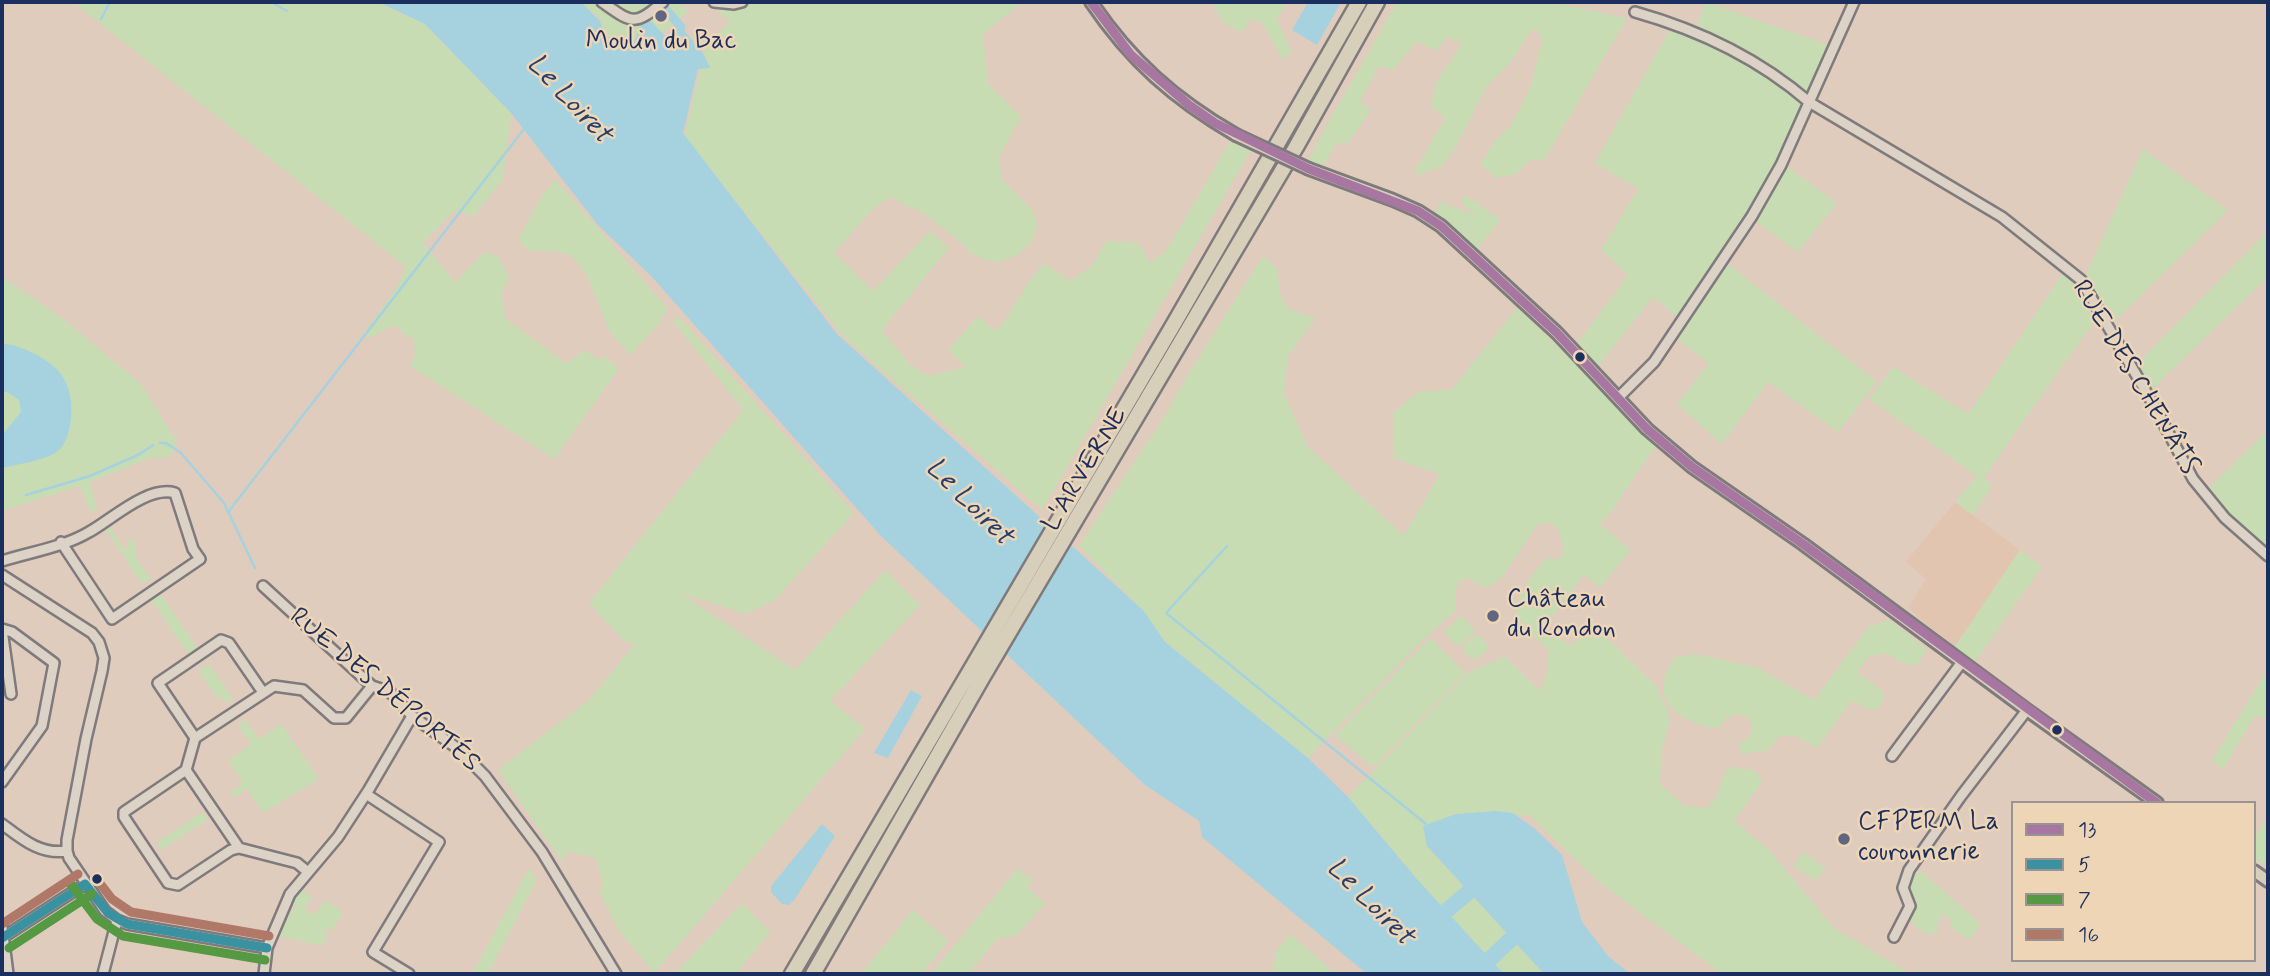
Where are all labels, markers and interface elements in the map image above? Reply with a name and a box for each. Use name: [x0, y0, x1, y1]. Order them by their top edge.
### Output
marker: Moulin du Bac: [653, 8, 669, 24]
place label: Moulin du Bac: [586, 27, 736, 59]
water label: Le Loiret: [518, 48, 618, 152]
street label: RUE DES CHENÂTS: [2064, 275, 2204, 481]
unlabelled marker: [1573, 350, 1587, 364]
street label: L'ARVERNE: [1037, 402, 1135, 538]
water label: Le Loiret: [917, 452, 1019, 554]
place label: Château du Rondon: [1507, 585, 1616, 646]
street label: RUE DES DÉPORTÉS: [282, 602, 486, 780]
marker: Château du Rondon: [1485, 608, 1501, 624]
unlabelled marker: [2050, 723, 2064, 737]
legend: [2011, 801, 2256, 962]
place label: CFPERM La couronnerie: [1858, 808, 1999, 870]
text: 13: [2078, 816, 2096, 844]
marker: CFPERM La couronnerie: [1836, 831, 1852, 847]
text: 5: [2078, 851, 2091, 879]
water label: Le Loiret: [1318, 852, 1420, 954]
unlabelled marker: [90, 872, 104, 886]
text: 7: [2078, 886, 2091, 914]
text: 16: [2078, 921, 2099, 949]

